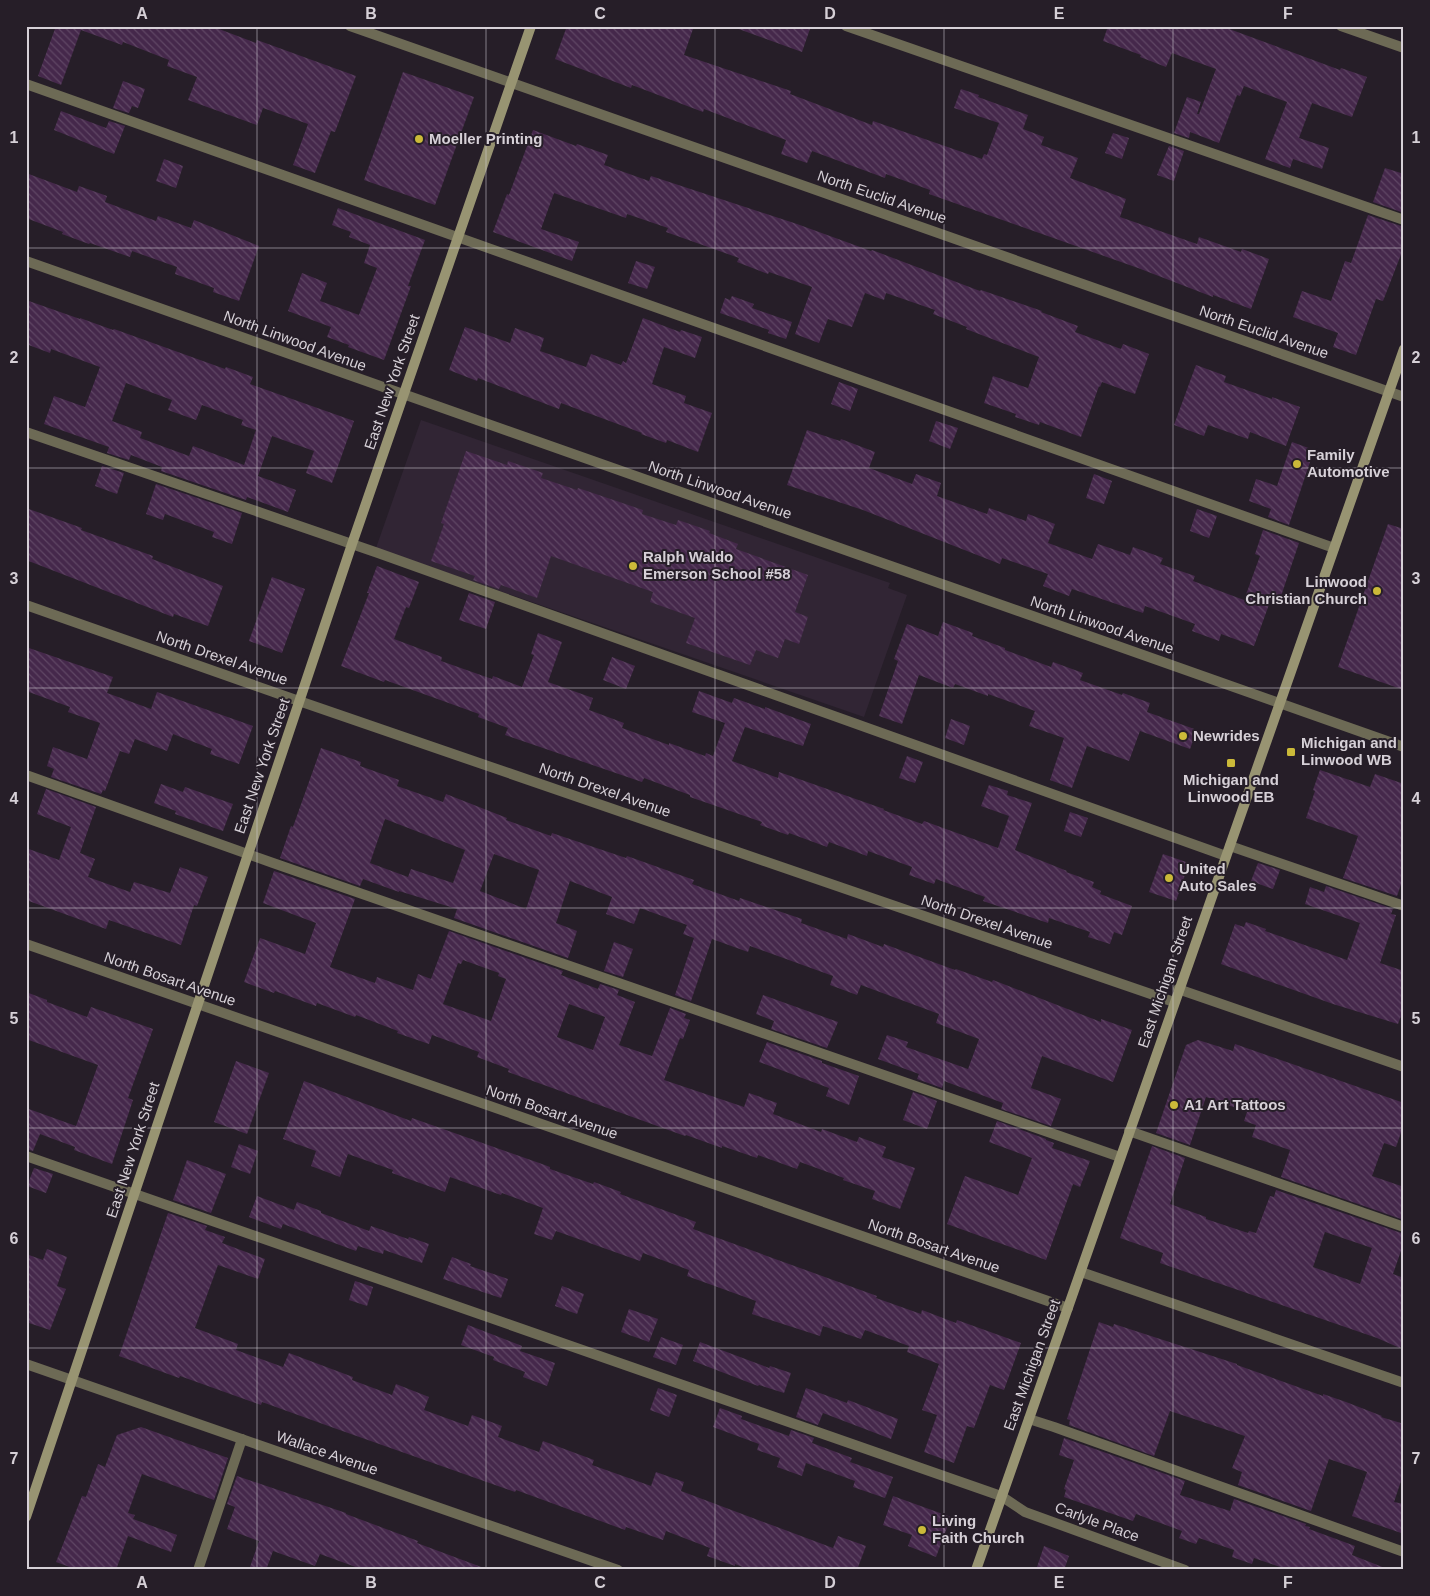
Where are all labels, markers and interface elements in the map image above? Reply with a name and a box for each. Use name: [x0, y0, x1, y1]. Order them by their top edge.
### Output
text: A: [136, 5, 148, 22]
text: B: [365, 5, 377, 22]
text: C: [594, 5, 606, 22]
text: D: [824, 5, 836, 22]
text: E: [1054, 5, 1065, 22]
text: F: [1283, 5, 1293, 22]
text: 1: [10, 129, 19, 146]
text: 1: [1412, 129, 1421, 146]
place label: Moeller Printing: [429, 130, 542, 147]
marker: Moeller Printing: [413, 133, 425, 145]
street label: North Euclid Avenue: [815, 166, 949, 227]
street label: North Euclid Avenue: [1197, 301, 1331, 362]
street label: North Linwood Avenue: [221, 307, 369, 374]
street label: East New York Street: [360, 311, 423, 452]
text: 2: [10, 349, 19, 366]
text: 2: [1412, 349, 1421, 366]
place label: Family Automotive: [1307, 446, 1390, 480]
street label: North Linwood Avenue: [646, 457, 794, 522]
marker: Family Automotive: [1291, 458, 1303, 470]
place label: Ralph Waldo Emerson School #58: [643, 548, 791, 582]
marker: Ralph Waldo Emerson School #58: [627, 560, 639, 572]
text: 3: [10, 570, 19, 587]
text: 3: [1412, 570, 1421, 587]
place label: Linwood Christian Church: [1245, 573, 1367, 607]
marker: Linwood Christian Church: [1371, 585, 1383, 597]
street label: North Linwood Avenue: [1028, 592, 1176, 657]
street label: North Drexel Avenue: [154, 627, 290, 688]
street label: East New York Street: [230, 695, 293, 836]
place label: Newrides: [1193, 727, 1260, 744]
marker: Newrides: [1177, 730, 1189, 742]
place label: Michigan and Linwood WB: [1301, 734, 1397, 768]
marker: Michigan and Linwood WB: [1285, 746, 1297, 758]
marker: Michigan and Linwood EB: [1225, 757, 1237, 769]
street label: North Drexel Avenue: [537, 759, 673, 820]
place label: Michigan and Linwood EB: [1183, 771, 1279, 805]
text: 4: [10, 790, 19, 807]
text: 4: [1412, 790, 1421, 807]
place label: United Auto Sales: [1179, 860, 1257, 894]
marker: United Auto Sales: [1163, 872, 1175, 884]
street label: North Drexel Avenue: [919, 891, 1055, 952]
street label: East Michigan Street: [1134, 913, 1195, 1050]
street label: North Bosart Avenue: [102, 948, 238, 1009]
text: 5: [10, 1010, 19, 1027]
text: 5: [1412, 1010, 1421, 1027]
street label: East New York Street: [103, 1079, 163, 1220]
street label: North Bosart Avenue: [484, 1081, 620, 1142]
place label: A1 Art Tattoos: [1184, 1096, 1286, 1113]
marker: A1 Art Tattoos: [1168, 1099, 1180, 1111]
street label: North Bosart Avenue: [866, 1215, 1002, 1276]
text: 6: [10, 1230, 19, 1247]
text: 6: [1412, 1230, 1421, 1247]
street label: East Michigan Street: [1000, 1296, 1063, 1433]
street label: Wallace Avenue: [274, 1427, 380, 1478]
text: 7: [10, 1450, 19, 1467]
text: 7: [1412, 1450, 1421, 1467]
street label: Carlyle Place: [1053, 1498, 1142, 1545]
place label: Living Faith Church: [932, 1512, 1025, 1546]
marker: Living Faith Church: [916, 1524, 928, 1536]
text: A: [136, 1574, 148, 1591]
text: B: [365, 1574, 377, 1591]
text: C: [594, 1574, 606, 1591]
text: D: [824, 1574, 836, 1591]
text: E: [1054, 1574, 1065, 1591]
text: F: [1283, 1574, 1293, 1591]

